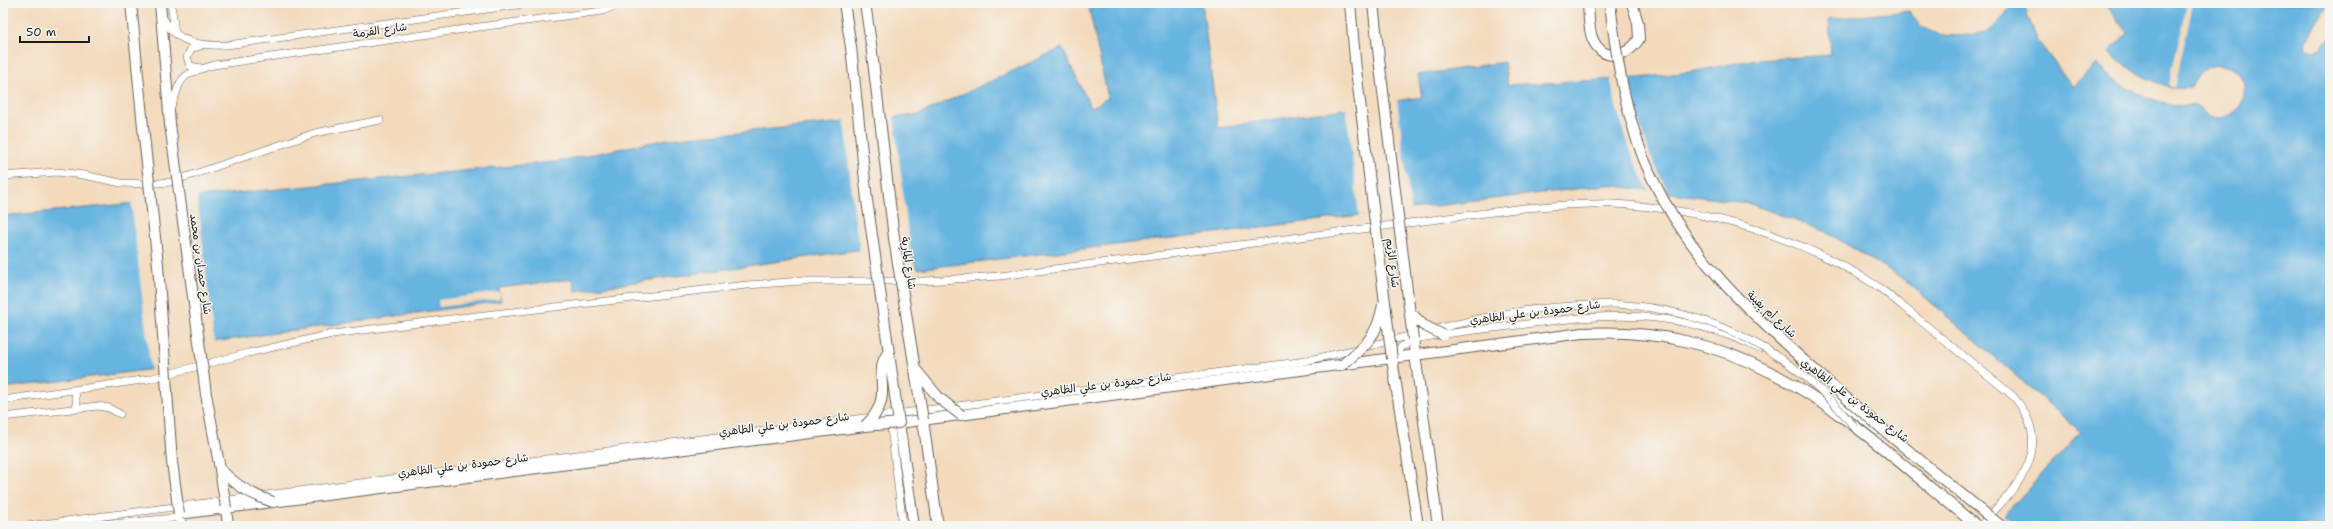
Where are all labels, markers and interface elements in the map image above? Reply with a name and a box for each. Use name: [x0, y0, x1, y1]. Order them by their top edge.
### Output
scale bar: [20, 18, 89, 44]
street label: شارع القرمة: [352, 19, 408, 43]
text: 50 m: [26, 24, 56, 40]
street label: شارع حمدان بن محمد: [185, 213, 215, 316]
street label: شارع المارِية: [896, 236, 920, 291]
street label: شارع الرِّيم: [1381, 237, 1403, 289]
street label: شارع أم يِفينة: [1743, 288, 1800, 342]
street label: شارع حمودة بن علي الظاهري: [1469, 297, 1602, 331]
street label: شارع حمودة بن علي الظاهري: [1796, 355, 1912, 448]
street label: شارع حمودة بن علي الظاهري: [1040, 369, 1173, 403]
street label: شارع حمودة بن علي الظاهري: [718, 409, 851, 443]
street label: شارع حمودة بن علي الظاهري: [397, 450, 530, 484]

